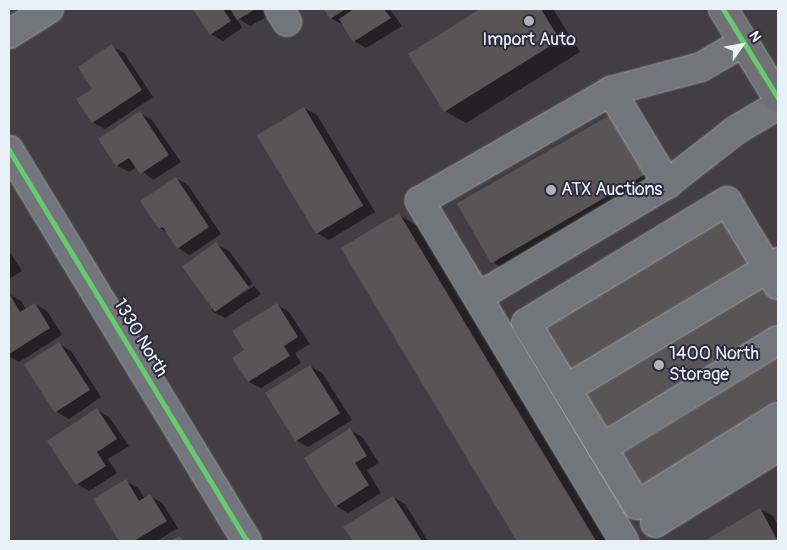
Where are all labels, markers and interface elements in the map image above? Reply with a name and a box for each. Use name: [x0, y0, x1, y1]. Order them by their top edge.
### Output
marker: Import Auto: [523, 15, 535, 27]
north arrow: [717, 20, 767, 70]
text: N: [745, 28, 765, 45]
place label: Import Auto: [482, 29, 576, 51]
place label: ATX Auctions: [561, 179, 662, 201]
marker: ATX Auctions: [545, 184, 557, 196]
street label: 1330 North: [108, 295, 172, 381]
place label: 1400 North Storage: [669, 344, 759, 386]
marker: 1400 North Storage: [653, 359, 665, 371]

